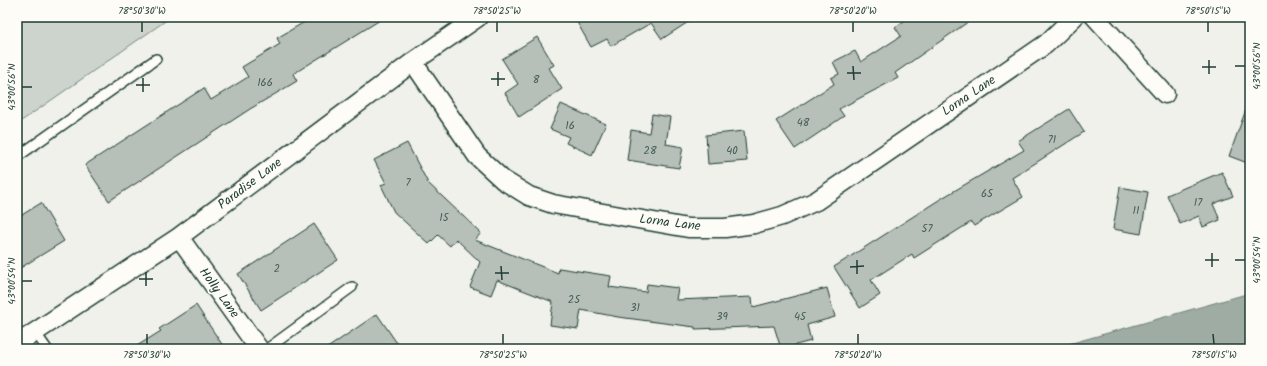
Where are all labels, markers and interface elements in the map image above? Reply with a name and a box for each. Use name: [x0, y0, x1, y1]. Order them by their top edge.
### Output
text: 78°50'30"W: [118, 3, 166, 19]
text: 78°50'25"W: [473, 3, 521, 19]
text: 78°50'20"W: [829, 3, 877, 19]
text: 78°50'15"W: [1185, 3, 1231, 19]
text: 43°00'56"N: [1249, 42, 1265, 90]
text: 43°00'56"N: [4, 63, 20, 111]
street label: Lorna Lane: [938, 70, 1000, 122]
house number: 8: [533, 71, 540, 89]
house number: 166: [257, 74, 273, 92]
house number: 48: [797, 114, 810, 132]
house number: 16: [565, 117, 575, 135]
house number: 71: [1048, 131, 1056, 149]
house number: 28: [643, 142, 657, 160]
house number: 40: [726, 142, 738, 160]
street label: Paradise Lane: [213, 153, 287, 215]
house number: 7: [405, 174, 411, 192]
house number: 65: [981, 185, 994, 203]
house number: 17: [1194, 194, 1203, 212]
house number: 11: [1133, 202, 1139, 220]
house number: 15: [439, 209, 450, 227]
street label: Lorna Lane: [638, 209, 702, 237]
house number: 57: [922, 220, 933, 238]
text: 43°00'54"N: [1249, 236, 1265, 284]
text: 43°00'54"N: [4, 257, 20, 305]
house number: 2: [274, 260, 280, 278]
street label: Holly Lane: [193, 263, 245, 323]
house number: 25: [568, 291, 581, 309]
house number: 31: [630, 299, 640, 317]
house number: 39: [716, 308, 728, 326]
house number: 45: [794, 308, 807, 326]
text: 78°50'30"W: [123, 347, 171, 363]
text: 78°50'25"W: [479, 347, 527, 363]
text: 78°50'20"W: [834, 347, 882, 363]
text: 78°50'15"W: [1191, 347, 1237, 363]

